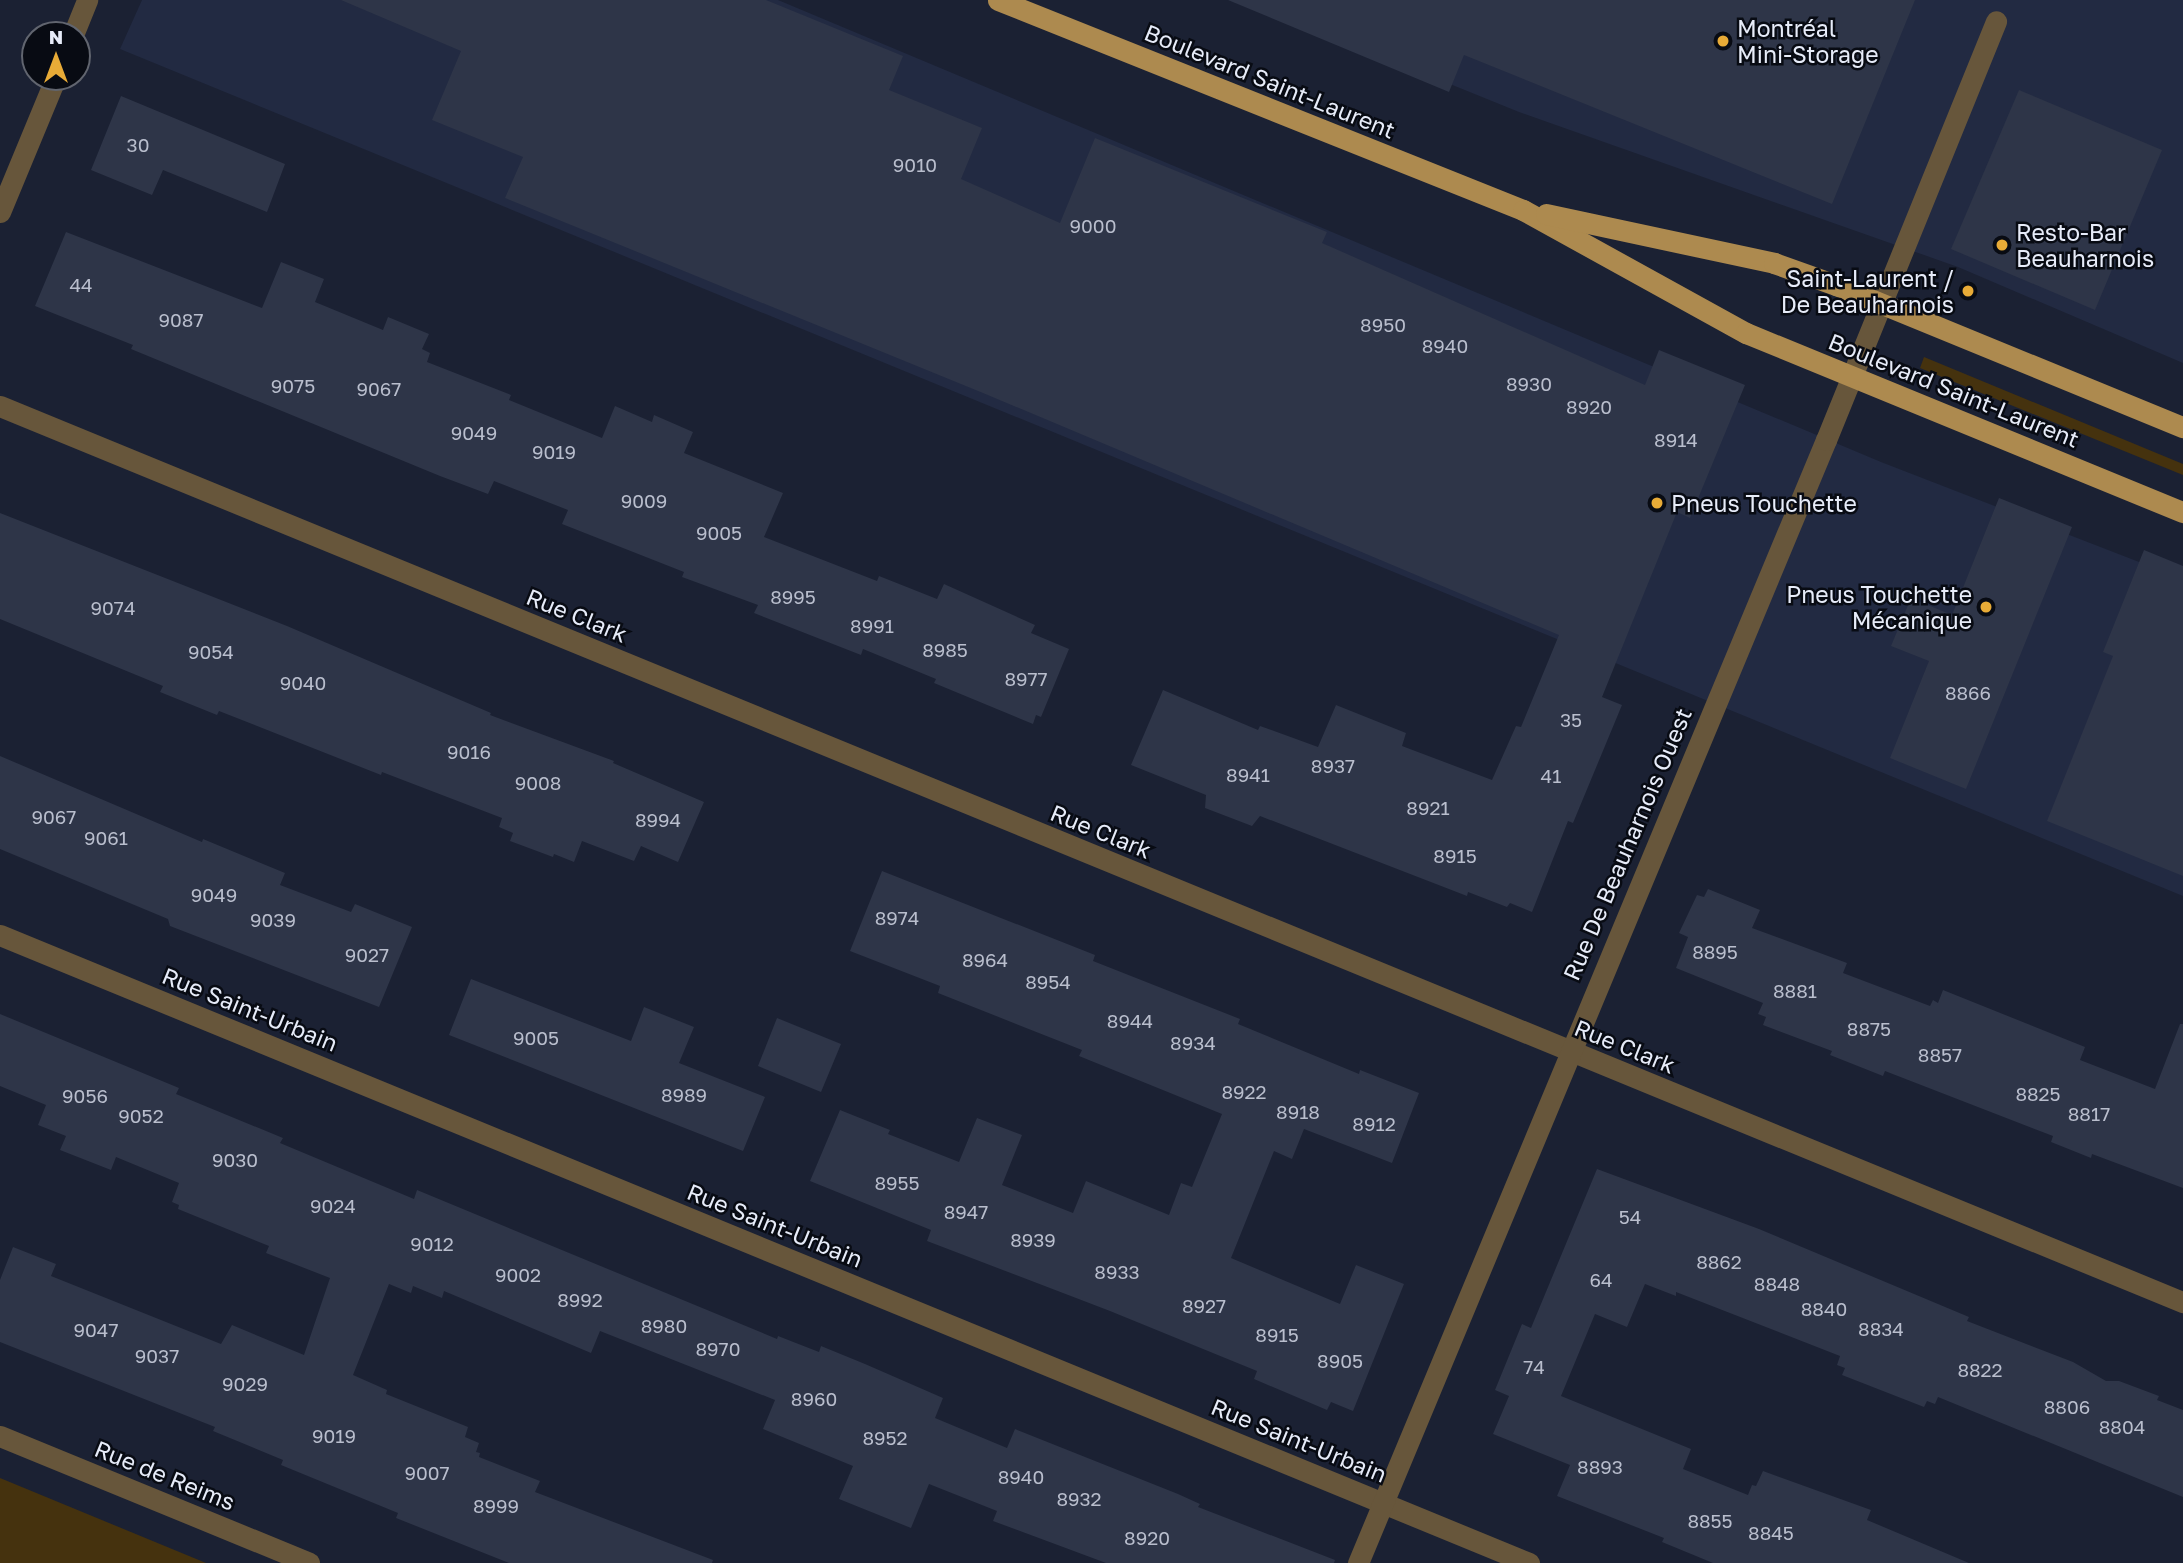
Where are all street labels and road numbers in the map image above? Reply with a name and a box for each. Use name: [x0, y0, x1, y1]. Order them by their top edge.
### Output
street label: Boulevard Saint-Laurent: [1141, 18, 1399, 144]
street label: Boulevard Saint-Laurent: [1825, 327, 2083, 453]
street label: Rue Clark: [523, 582, 631, 648]
street label: Rue De Beauharnois Ouest: [1557, 704, 1697, 984]
street label: Rue Clark: [1047, 798, 1155, 864]
street label: Rue Saint-Urbain: [158, 961, 342, 1057]
street label: Rue Clark: [1571, 1013, 1679, 1079]
street label: Rue Saint-Urbain: [683, 1177, 867, 1273]
street label: Rue Saint-Urbain: [1207, 1392, 1391, 1488]
street label: Rue de Reims: [91, 1434, 239, 1516]

